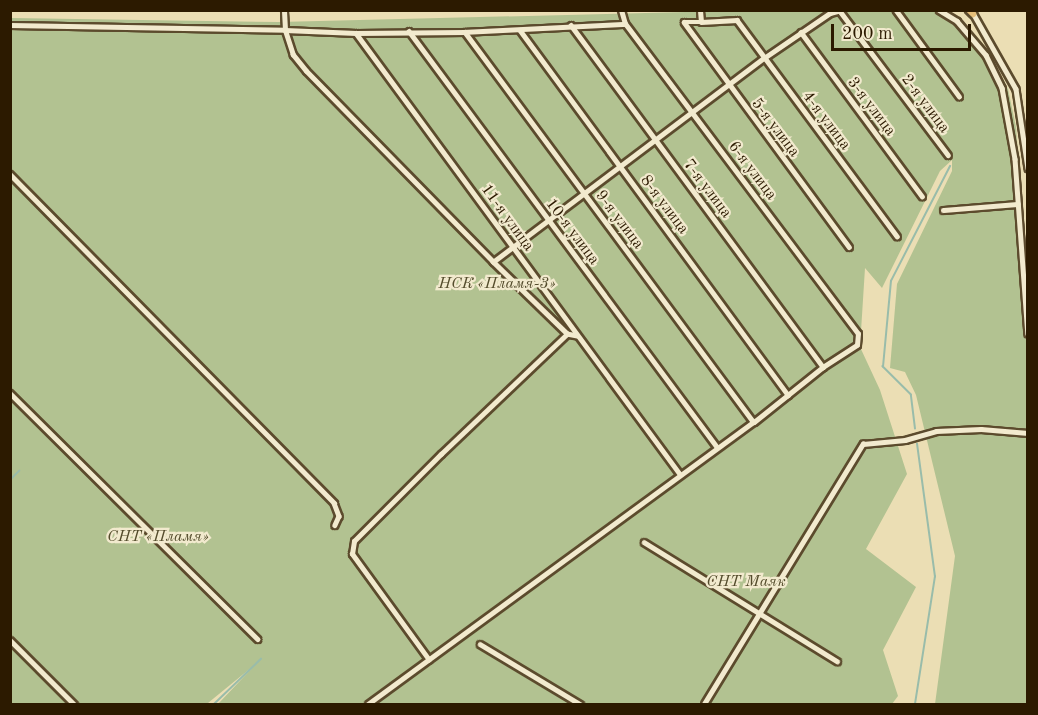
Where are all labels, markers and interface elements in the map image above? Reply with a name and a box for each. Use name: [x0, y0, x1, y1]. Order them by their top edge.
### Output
scale bar: [834, 12, 974, 50]
text: 200 m: [842, 25, 893, 43]
street label: 2-я улица: [897, 71, 953, 137]
street label: 3-я улица: [843, 74, 899, 140]
street label: 4-я улица: [798, 88, 854, 154]
street label: 5-я улица: [747, 95, 803, 161]
street label: 6-я улица: [724, 138, 780, 204]
street label: 7-я улица: [679, 156, 735, 222]
street label: 8-я улица: [636, 172, 692, 238]
street label: 11-я улица: [476, 181, 538, 255]
street label: 9-я улица: [591, 187, 647, 253]
street label: 10-я улица: [541, 195, 603, 269]
park label: НСК «Пламя-3»: [438, 274, 556, 294]
park label: СНТ «Пламя»: [107, 527, 209, 547]
park label: СНТ Маяк: [706, 572, 786, 592]

